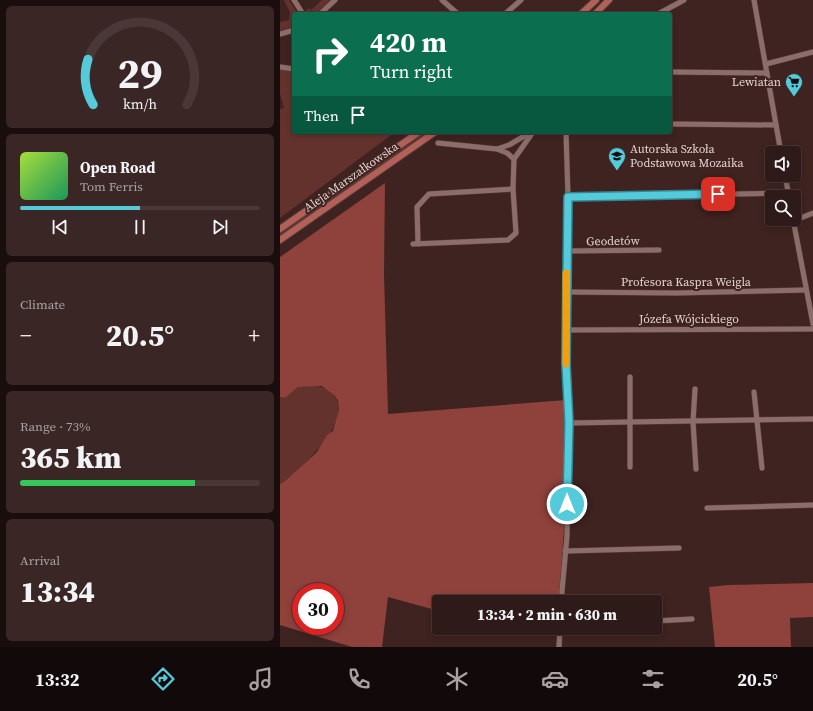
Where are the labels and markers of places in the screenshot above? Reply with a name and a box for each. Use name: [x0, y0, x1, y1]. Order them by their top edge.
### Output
supermarket icon: Lewiatan: [784, 72, 804, 97]
place label: Lewiatan: [732, 74, 781, 90]
place label: Autorska Szkoła Podstawowa Mozaika: [630, 141, 744, 171]
school or university icon: Autorska Szkoła Podstawowa Mozaika: [607, 146, 627, 171]
pin: [701, 177, 735, 211]

